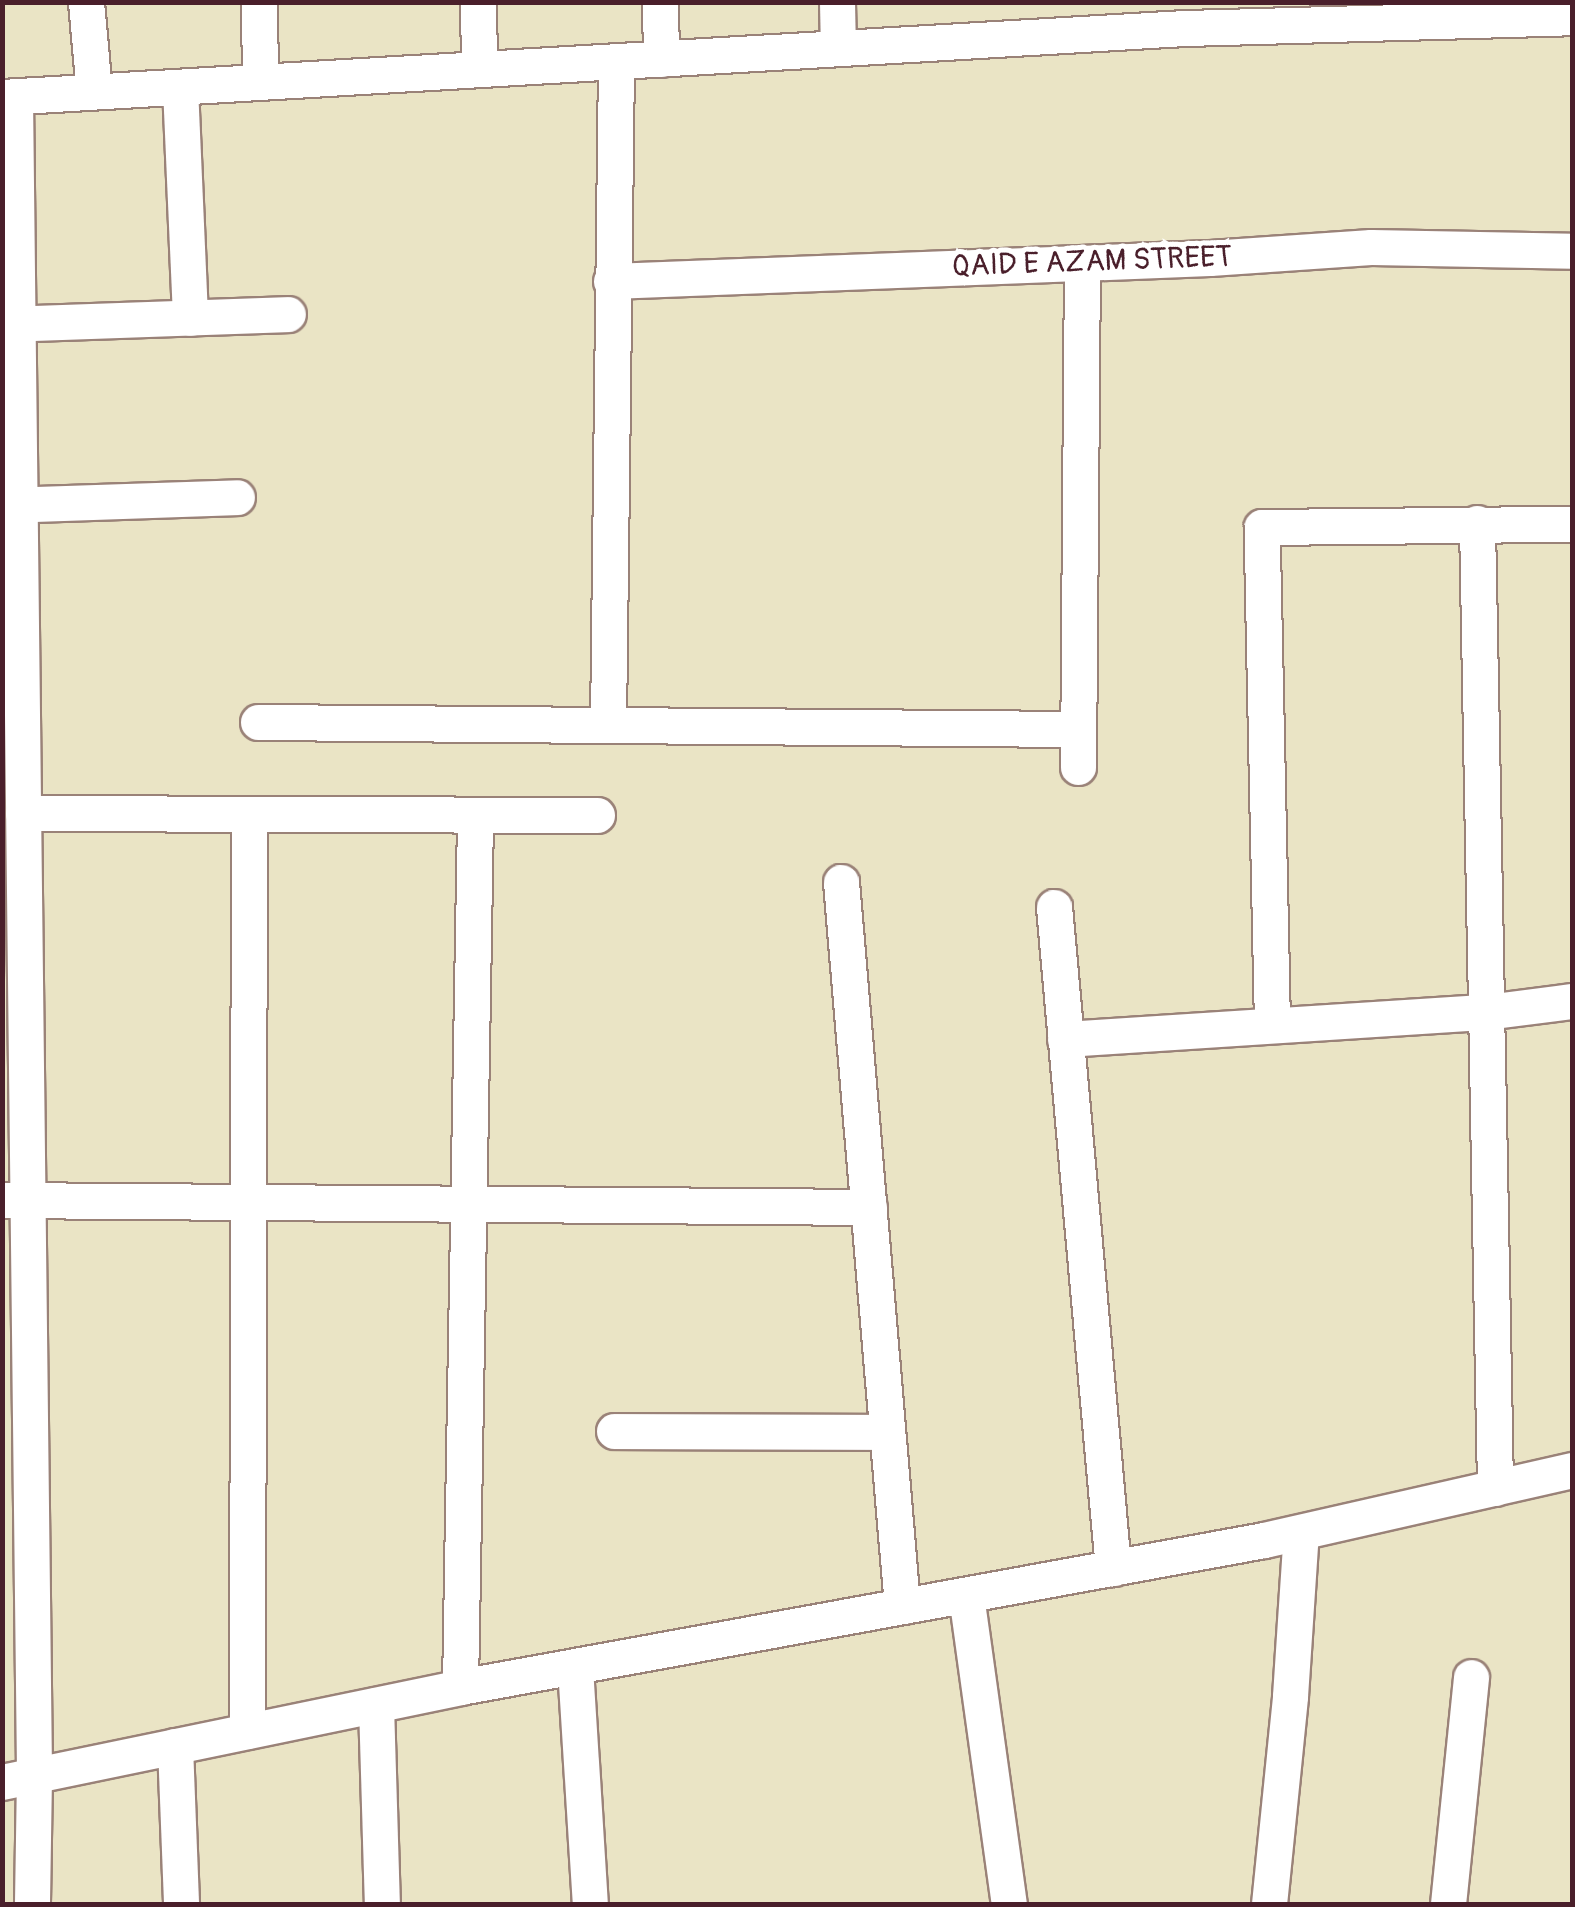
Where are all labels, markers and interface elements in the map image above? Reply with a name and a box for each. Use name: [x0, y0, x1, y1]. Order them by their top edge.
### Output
street label: QAID E AZAM STREET: [951, 239, 1233, 285]

